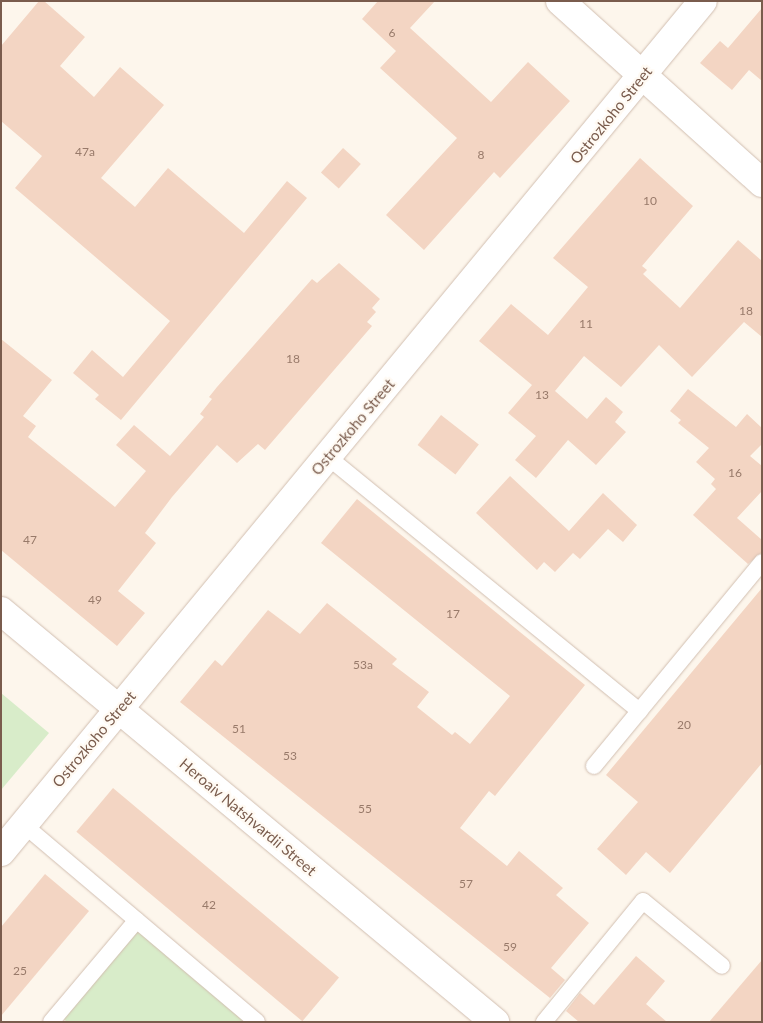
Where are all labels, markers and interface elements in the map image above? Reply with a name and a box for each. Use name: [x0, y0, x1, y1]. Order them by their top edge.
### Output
house number: 6: [389, 26, 395, 40]
street label: Ostrozkoho Street: [566, 63, 656, 167]
house number: 47а: [75, 145, 95, 159]
house number: 8: [478, 148, 484, 162]
house number: 10: [643, 194, 657, 208]
house number: 18: [739, 304, 753, 318]
house number: 11: [579, 317, 593, 331]
house number: 18: [286, 352, 300, 366]
street label: Ostrozkoho Street: [308, 375, 398, 479]
house number: 13: [535, 388, 549, 402]
house number: 16: [728, 466, 742, 480]
house number: 47: [23, 533, 37, 547]
house number: 49: [88, 593, 102, 607]
house number: 17: [446, 607, 460, 621]
house number: 53а: [353, 658, 373, 672]
street label: Ostrozkoho Street: [49, 687, 139, 791]
house number: 20: [677, 718, 691, 732]
house number: 51: [232, 722, 246, 736]
house number: 53: [283, 749, 297, 763]
street label: Heroaiv Natshvardii Street: [176, 754, 320, 880]
house number: 55: [358, 802, 372, 816]
house number: 57: [459, 877, 473, 891]
house number: 42: [202, 898, 216, 912]
house number: 59: [503, 940, 517, 954]
house number: 25: [13, 964, 27, 978]

